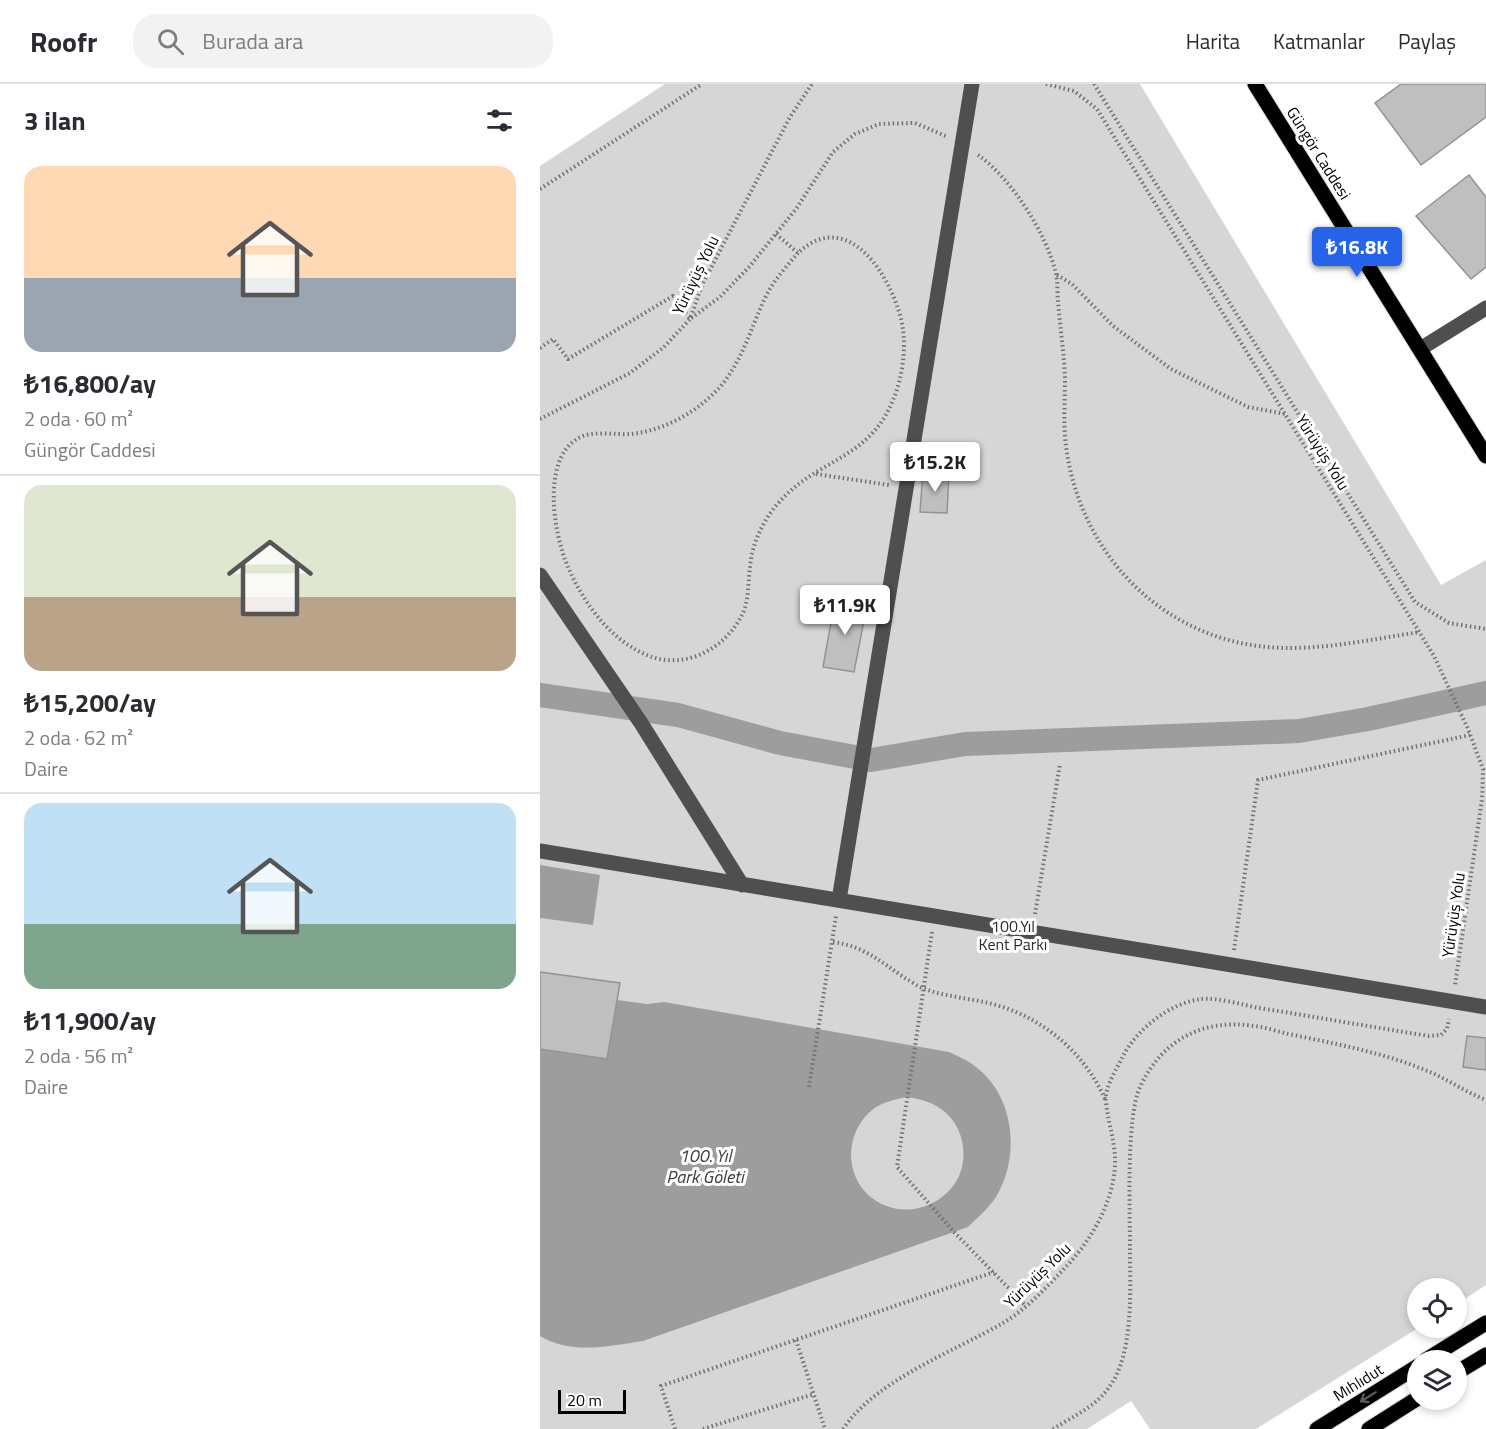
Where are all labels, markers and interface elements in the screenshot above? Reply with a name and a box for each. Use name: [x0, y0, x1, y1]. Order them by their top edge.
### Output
search box: [133, 14, 553, 68]
text: Roofr: [30, 20, 97, 63]
text: Burada ara: [202, 24, 303, 58]
icon: search: [154, 25, 187, 58]
text: Harita: [1186, 25, 1240, 57]
text: Katmanlar: [1273, 25, 1365, 57]
text: Paylaş: [1398, 25, 1456, 57]
text: 3 ilan: [24, 101, 86, 140]
street label: Güngör Caddesi: [1281, 102, 1357, 204]
icon: filters: [483, 104, 516, 137]
icon: home: [216, 205, 324, 313]
pin: ₺16.8K: [1308, 227, 1406, 278]
street label: Yürüyüş Yolu: [665, 231, 725, 319]
text: ₺16.8K: [1326, 231, 1388, 262]
text: ₺16,800/ay: [24, 364, 156, 403]
text: 2 oda · 60 m²: [24, 403, 133, 434]
street label: Yürüyüş Yolu: [1290, 409, 1356, 495]
text: Güngör Caddesi: [24, 434, 156, 465]
pin: ₺15.2K: [886, 442, 984, 493]
text: ₺15.2K: [904, 446, 966, 477]
icon: home: [216, 524, 324, 632]
pin: ₺11.9K: [796, 585, 894, 636]
text: ₺11.9K: [814, 589, 876, 620]
text: ₺15,200/ay: [24, 683, 156, 722]
text: 2 oda · 62 m²: [24, 722, 133, 753]
text: Daire: [24, 753, 68, 784]
icon: home: [216, 842, 324, 950]
street label: Yürüyüş Yolu: [1435, 871, 1471, 959]
park label: 100.Yıl Kent Parkı: [979, 914, 1047, 956]
text: ₺11,900/ay: [24, 1001, 156, 1040]
text: 2 oda · 56 m²: [24, 1040, 133, 1071]
text: Daire: [24, 1071, 68, 1102]
water label: 100. Yıl Park Göleti: [666, 1142, 746, 1190]
street label: Yürüyüş Yolu: [998, 1237, 1076, 1313]
map controls: [1407, 1278, 1467, 1410]
button: locate: [1407, 1278, 1467, 1338]
button: layers: [1407, 1350, 1467, 1410]
street label: Mıhlıdut: [1328, 1357, 1388, 1407]
scale bar: [558, 1387, 626, 1414]
text: 20 m: [567, 1388, 602, 1412]
one-way arrow: [1360, 1391, 1377, 1403]

